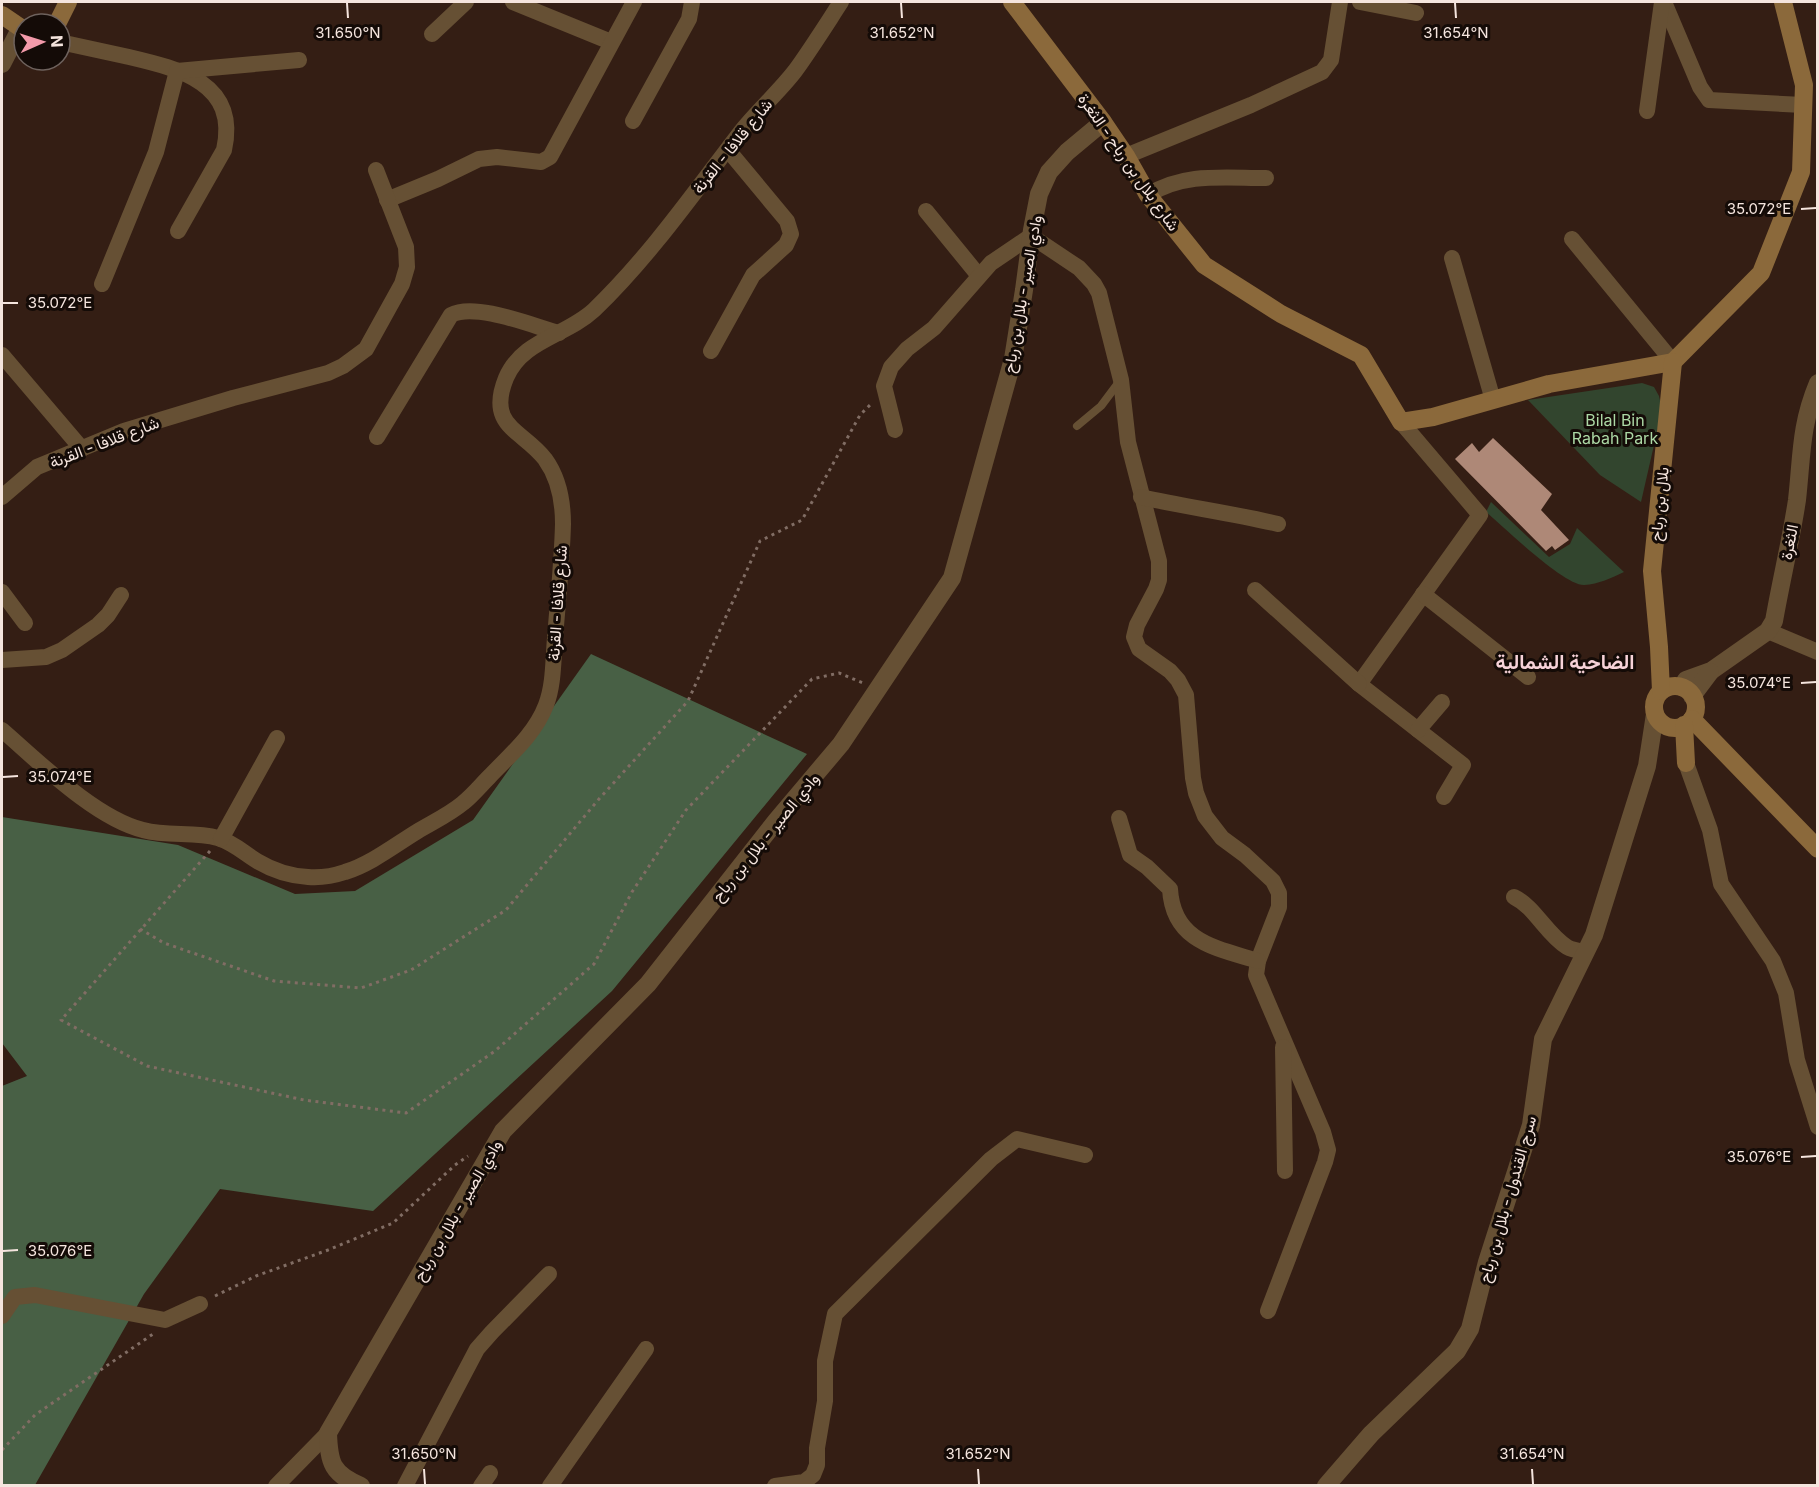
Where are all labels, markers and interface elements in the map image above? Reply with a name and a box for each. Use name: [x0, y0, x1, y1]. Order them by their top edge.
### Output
north arrow: [12, 12, 72, 72]
text: 31.650°N: [315, 23, 381, 42]
text: 31.652°N: [869, 23, 935, 42]
text: 31.654°N: [1423, 23, 1489, 42]
text: N: [47, 35, 67, 48]
street label: شارع بلال بن رباح - الثغرة: [1072, 89, 1184, 236]
street label: شارع قلافا - القرنة: [688, 95, 778, 199]
text: 35.072°E: [1727, 199, 1791, 218]
street label: وادي الصير - بلال بن رباح: [998, 214, 1050, 375]
text: 35.072°E: [28, 293, 92, 312]
park label: Bilal Bin Rabah Park: [1572, 410, 1658, 448]
street label: شارع قلافا - القرنة: [46, 412, 162, 474]
street label: بلال بن رباح: [1645, 466, 1675, 542]
street label: الثغرة: [1776, 523, 1803, 562]
street label: شارع قلافا - القرنة: [543, 545, 573, 662]
district label: الضاحية الشمالية: [1495, 650, 1635, 674]
text: 35.074°E: [1727, 673, 1791, 692]
text: 35.074°E: [28, 767, 92, 786]
street label: وادي الصير - بلال بن رباح: [707, 769, 826, 908]
street label: سرج القندول - بلال بن رباح: [1474, 1113, 1542, 1285]
street label: وادي الصير - بلال بن رباح: [408, 1136, 509, 1286]
text: 35.076°E: [1727, 1147, 1791, 1166]
text: 35.076°E: [28, 1241, 92, 1260]
text: 31.650°N: [391, 1444, 457, 1463]
text: 31.652°N: [945, 1444, 1011, 1463]
text: 31.654°N: [1499, 1444, 1565, 1463]

